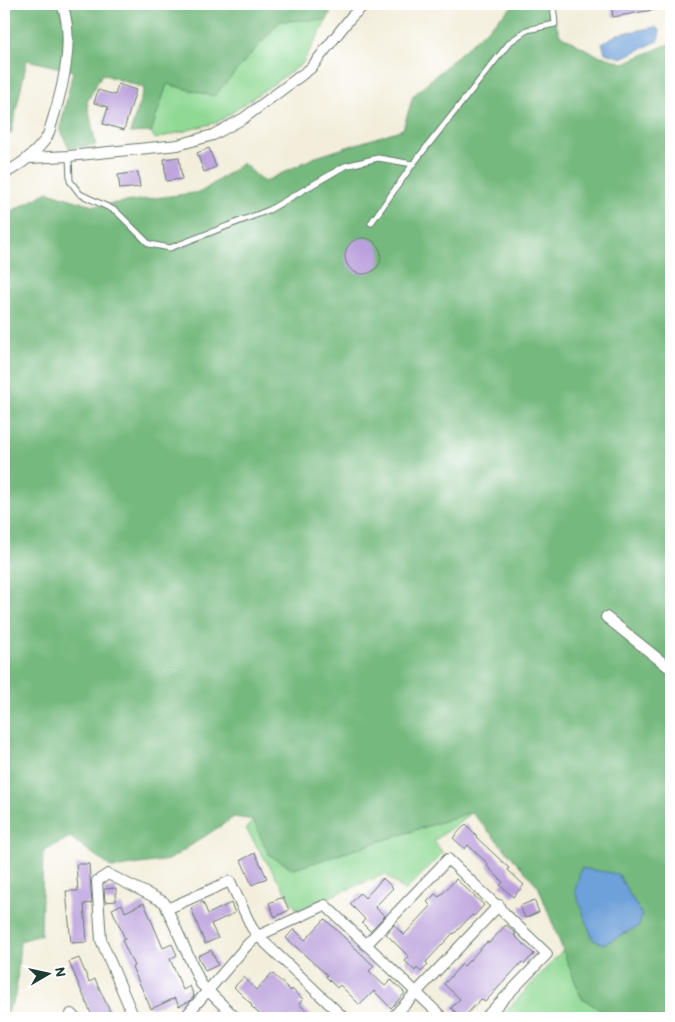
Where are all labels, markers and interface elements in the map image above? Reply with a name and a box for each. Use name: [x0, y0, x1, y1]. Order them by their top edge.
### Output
north arrow: [22, 950, 72, 1000]
text: N: [51, 966, 69, 978]

